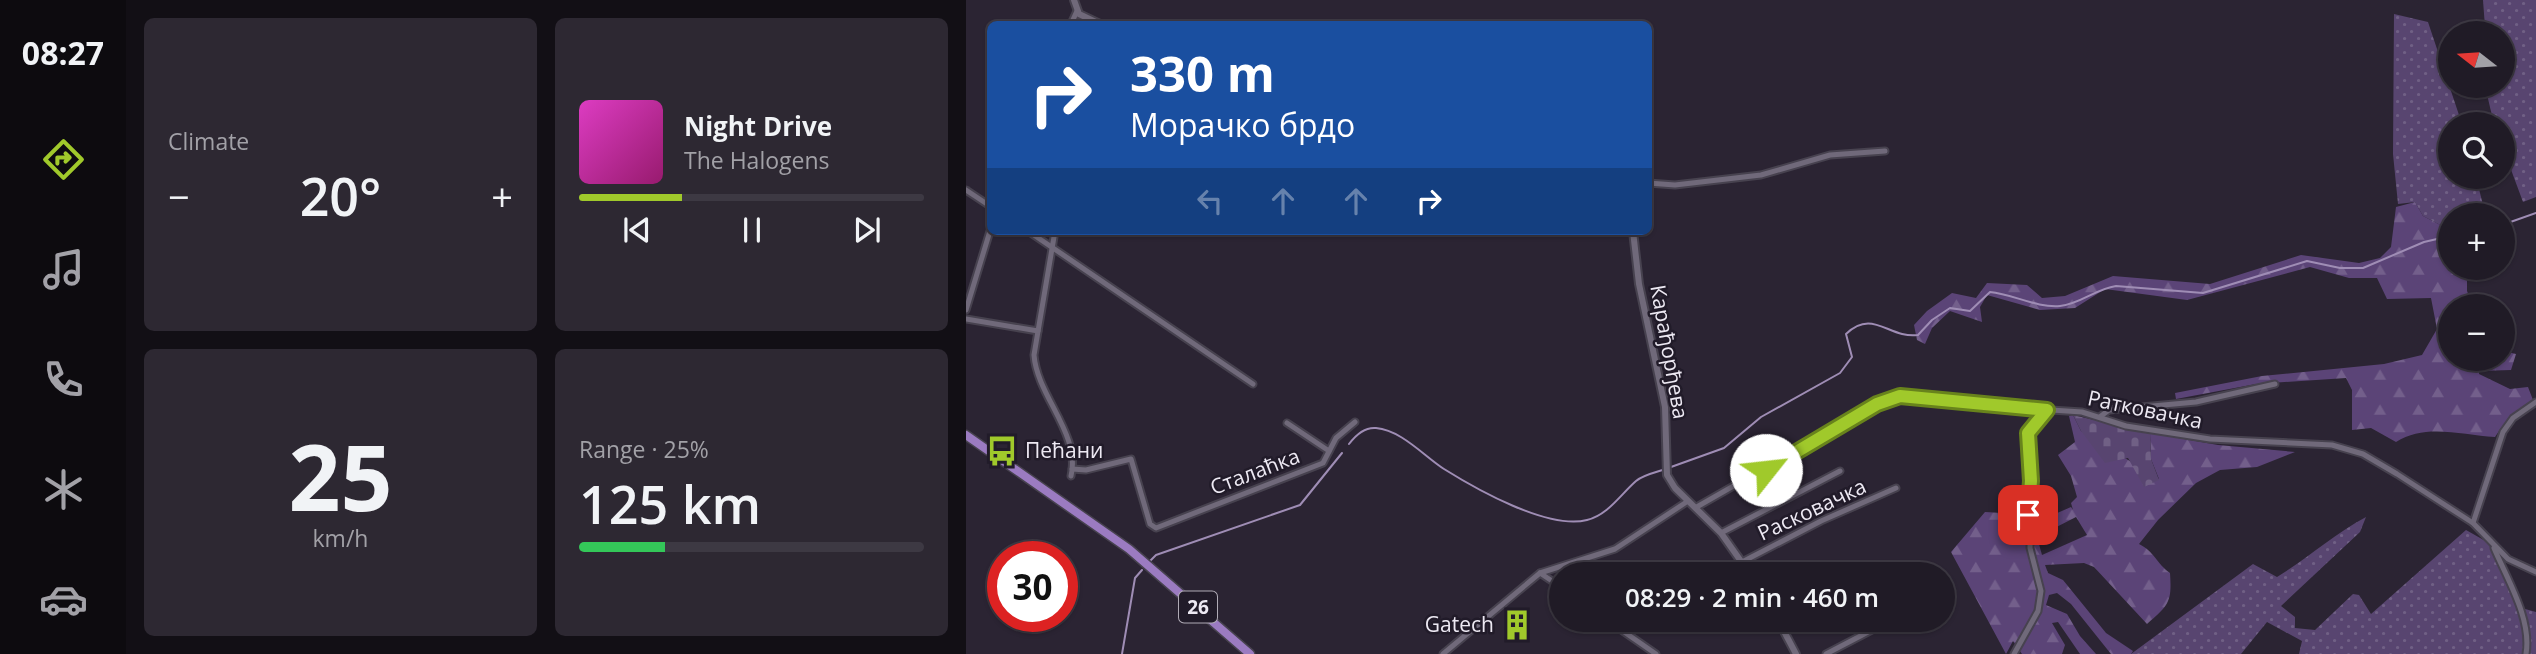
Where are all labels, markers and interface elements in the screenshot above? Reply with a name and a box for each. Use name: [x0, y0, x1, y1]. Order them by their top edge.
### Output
north arrow: [2438, 21, 2515, 98]
map controls: [2438, 21, 2515, 371]
text: 08:27: [22, 31, 104, 74]
text: 330 m: [1130, 40, 1275, 106]
icon: right: [1015, 49, 1106, 140]
text: Морачко брдо: [1130, 103, 1355, 146]
text: Night Drive: [684, 108, 832, 144]
button: search: [2438, 112, 2515, 189]
text: Climate: [168, 125, 249, 157]
icon: directions: [39, 135, 88, 184]
text: The Halogens: [684, 144, 830, 176]
text: 20°: [300, 160, 381, 231]
text: −: [168, 170, 190, 222]
text: +: [491, 170, 513, 222]
icon: left: [1191, 182, 1229, 220]
icon: ahead: [1264, 182, 1302, 220]
icon: ahead: [1337, 182, 1375, 220]
icon: right: [1410, 182, 1448, 220]
button: +: [2438, 203, 2515, 280]
icon: previous: [618, 211, 656, 249]
icon: pause: [733, 211, 771, 249]
icon: next: [848, 211, 886, 249]
icon: music: [39, 245, 88, 294]
street label: Карађорђева: [1644, 283, 1696, 421]
button: −: [2438, 294, 2515, 371]
icon: phone: [39, 355, 88, 404]
street label: Ратковачка: [2085, 383, 2205, 435]
text: 25: [288, 414, 393, 538]
text: Range · 25%: [579, 433, 709, 465]
position arrow: [1729, 433, 1803, 507]
bus stop icon: Пећани: [985, 434, 1019, 468]
place label: Пећани: [1025, 436, 1103, 464]
street label: Сталаћка: [1206, 441, 1303, 501]
icon: climate: [39, 465, 88, 514]
text: 125 km: [579, 468, 761, 539]
street label: Расковачка: [1753, 472, 1870, 546]
pin: [1998, 485, 2058, 545]
icon: arrive: [2009, 496, 2047, 534]
text: km/h: [313, 522, 368, 554]
speed limit sign: 30: [987, 541, 1078, 632]
icon: car: [39, 575, 88, 624]
text: 08:29 · 2 min · 460 m: [1625, 579, 1879, 615]
road number: 26: [1179, 592, 1217, 622]
building icon: Gatech: [1500, 608, 1534, 642]
place label: Gatech: [1425, 610, 1494, 638]

